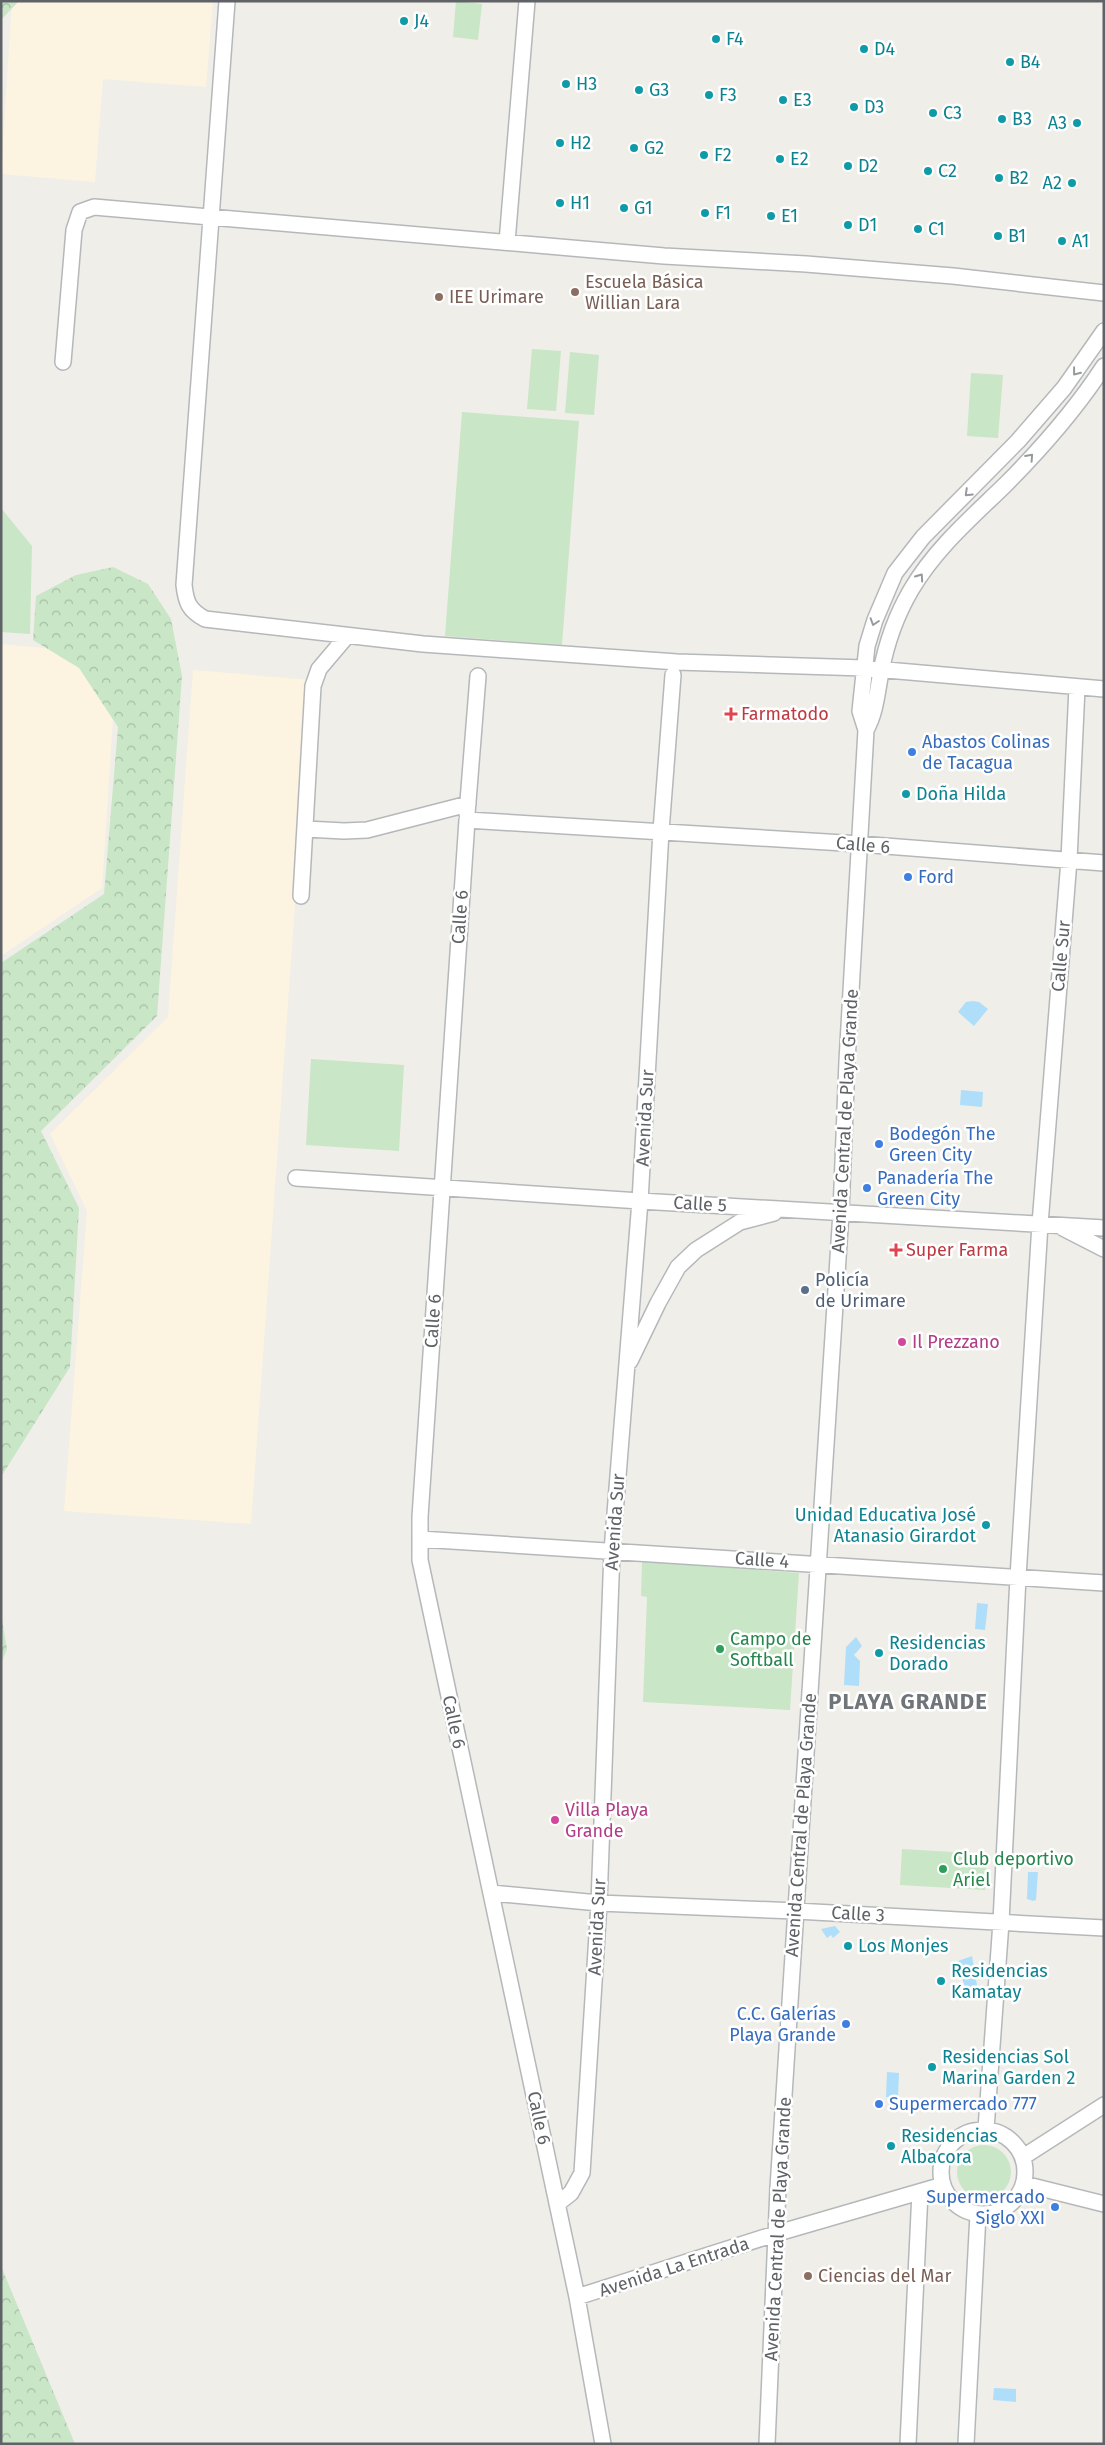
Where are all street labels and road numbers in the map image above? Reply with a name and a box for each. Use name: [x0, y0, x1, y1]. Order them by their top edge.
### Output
street label: Calle 6: [835, 832, 891, 858]
street label: Calle 6: [447, 889, 473, 945]
street label: Calle Sur: [1047, 919, 1075, 993]
street label: Avenida Central de Playa Grande: [827, 988, 863, 1254]
street label: Avenida Sur: [631, 1069, 659, 1167]
street label: Calle 5: [673, 1192, 727, 1216]
street label: Calle 6: [420, 1293, 446, 1349]
street label: Avenida Sur: [601, 1473, 629, 1571]
street label: Calle 4: [734, 1547, 790, 1573]
street label: Avenida Central de Playa Grande: [781, 1692, 821, 1958]
street label: Calle 6: [438, 1693, 470, 1751]
street label: Avenida Sur: [583, 1878, 611, 1976]
street label: Calle 3: [831, 1902, 885, 1926]
street label: Calle 6: [523, 2089, 555, 2147]
street label: Avenida Central de Playa Grande: [760, 2096, 796, 2362]
street label: Avenida La Entrada: [596, 2232, 752, 2302]

